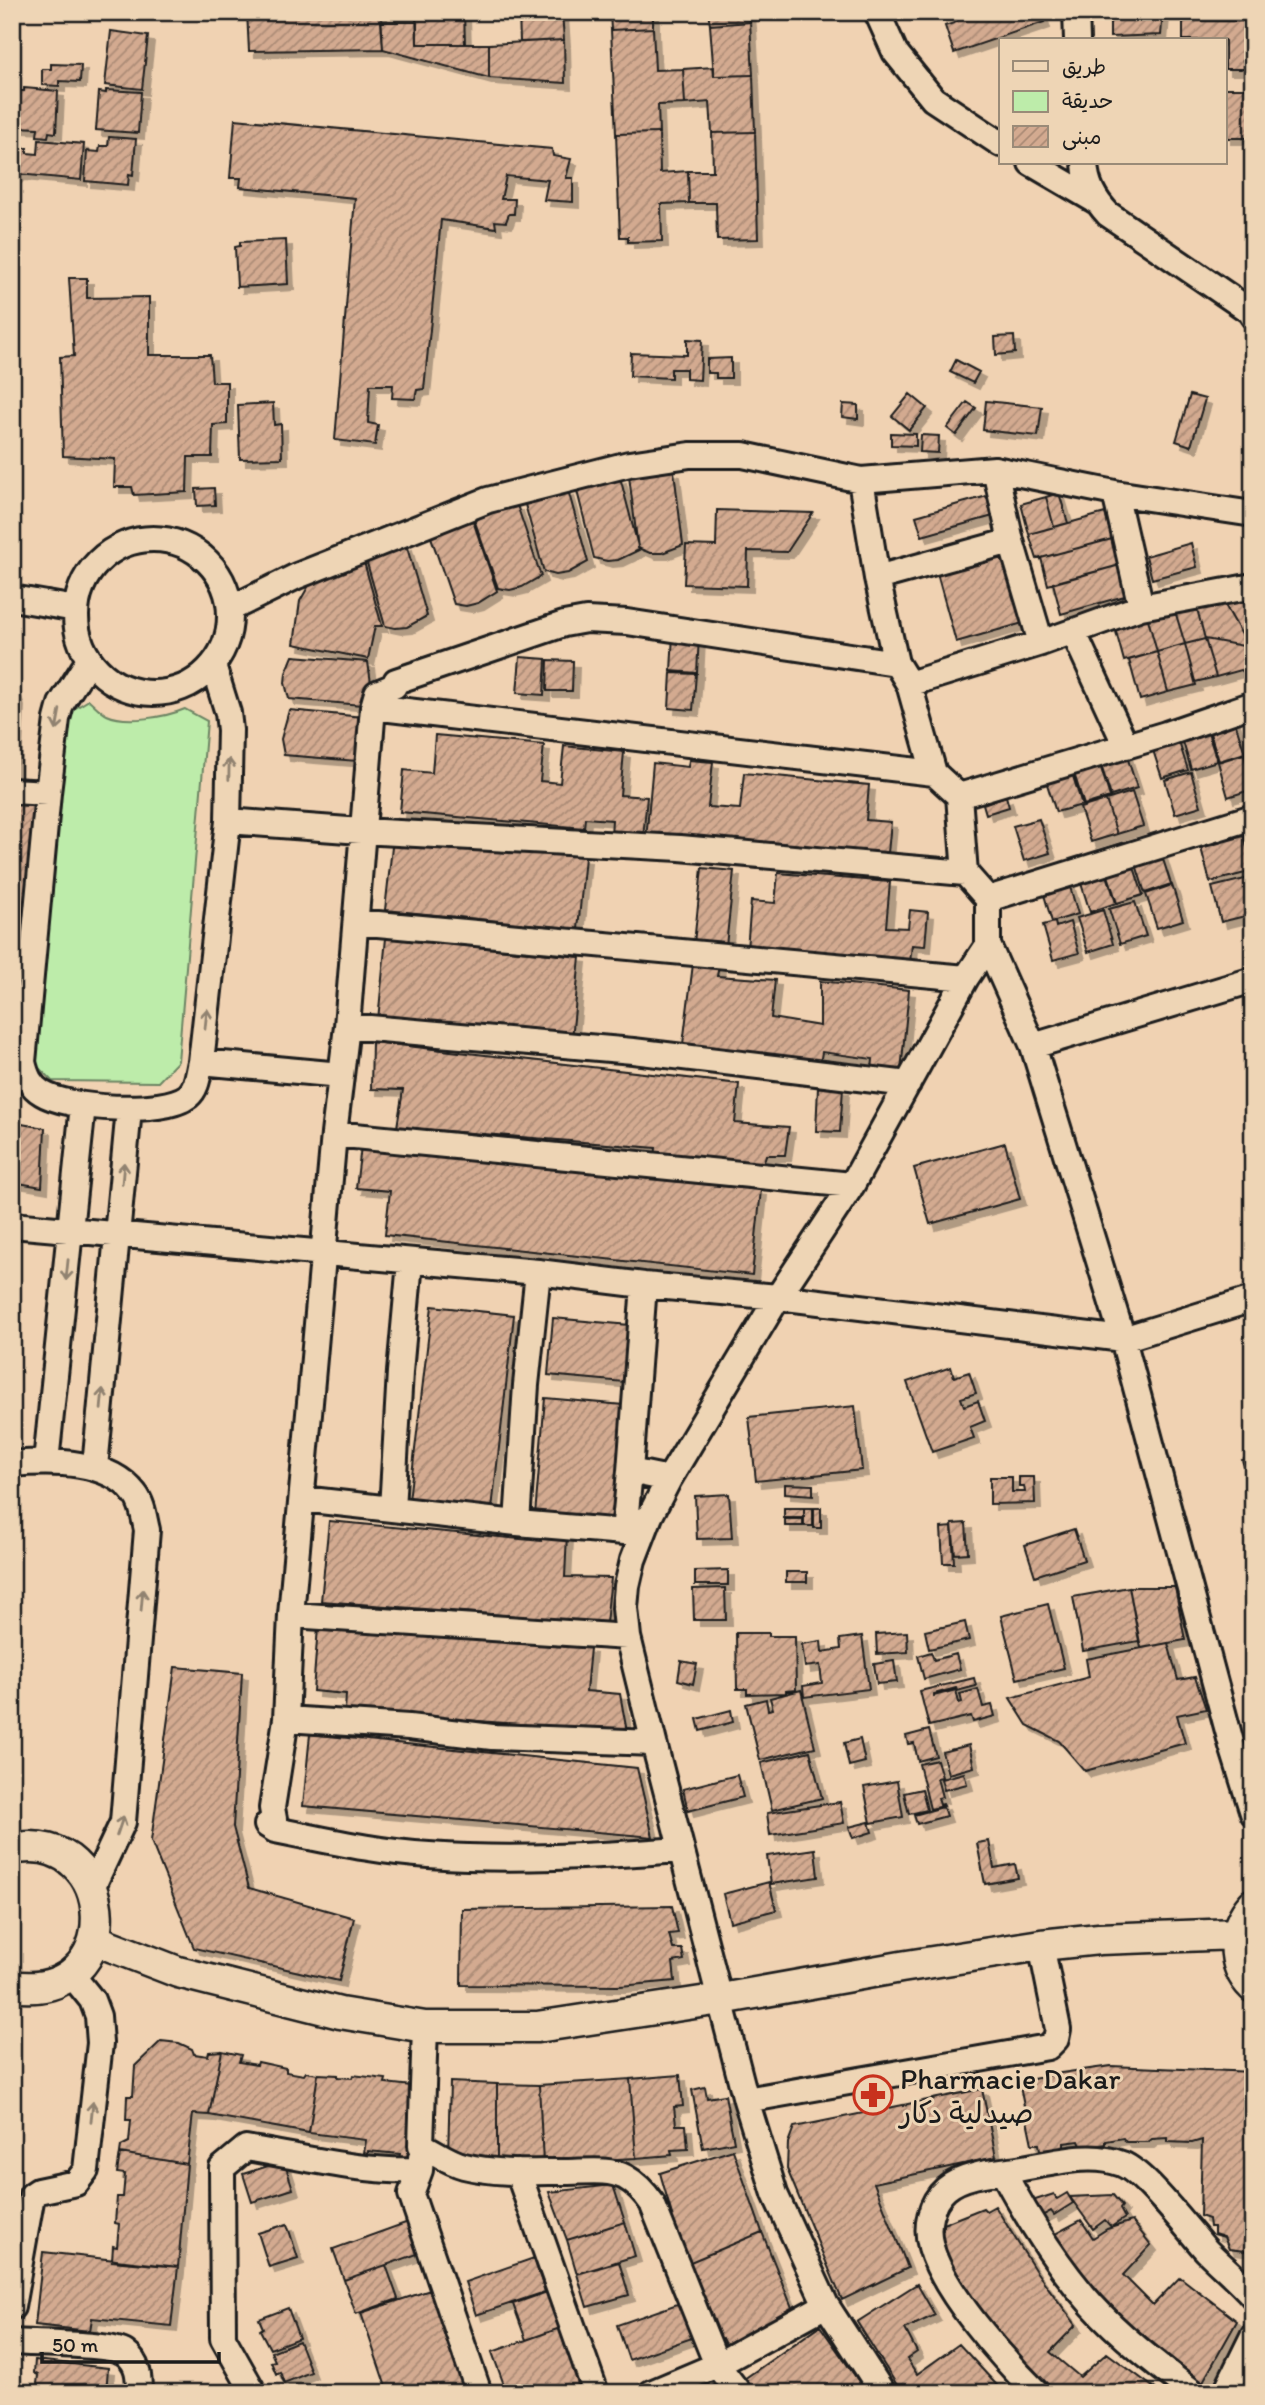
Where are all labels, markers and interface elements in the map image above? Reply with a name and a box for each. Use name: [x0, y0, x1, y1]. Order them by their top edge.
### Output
legend: [999, 38, 1226, 164]
text: طريق: [1062, 54, 1106, 79]
text: حديقة: [1062, 88, 1113, 113]
text: مبنى: [1062, 124, 1101, 151]
one-way arrow: [51, 708, 64, 731]
one-way arrow: [222, 757, 236, 780]
one-way arrow: [199, 1009, 212, 1031]
one-way arrow: [117, 1162, 130, 1185]
one-way arrow: [60, 1259, 73, 1281]
one-way arrow: [96, 1388, 109, 1411]
one-way arrow: [135, 1589, 148, 1612]
one-way arrow: [115, 1816, 127, 1838]
place label: Pharmacie Dakar صيدلية دكار: [897, 2060, 1120, 2131]
pharmacy icon: Pharmacie Dakar صيدلية دكار: [852, 2074, 894, 2116]
one-way arrow: [86, 2101, 99, 2124]
scale bar: [42, 2321, 219, 2365]
text: 50 m: [52, 2332, 99, 2357]

